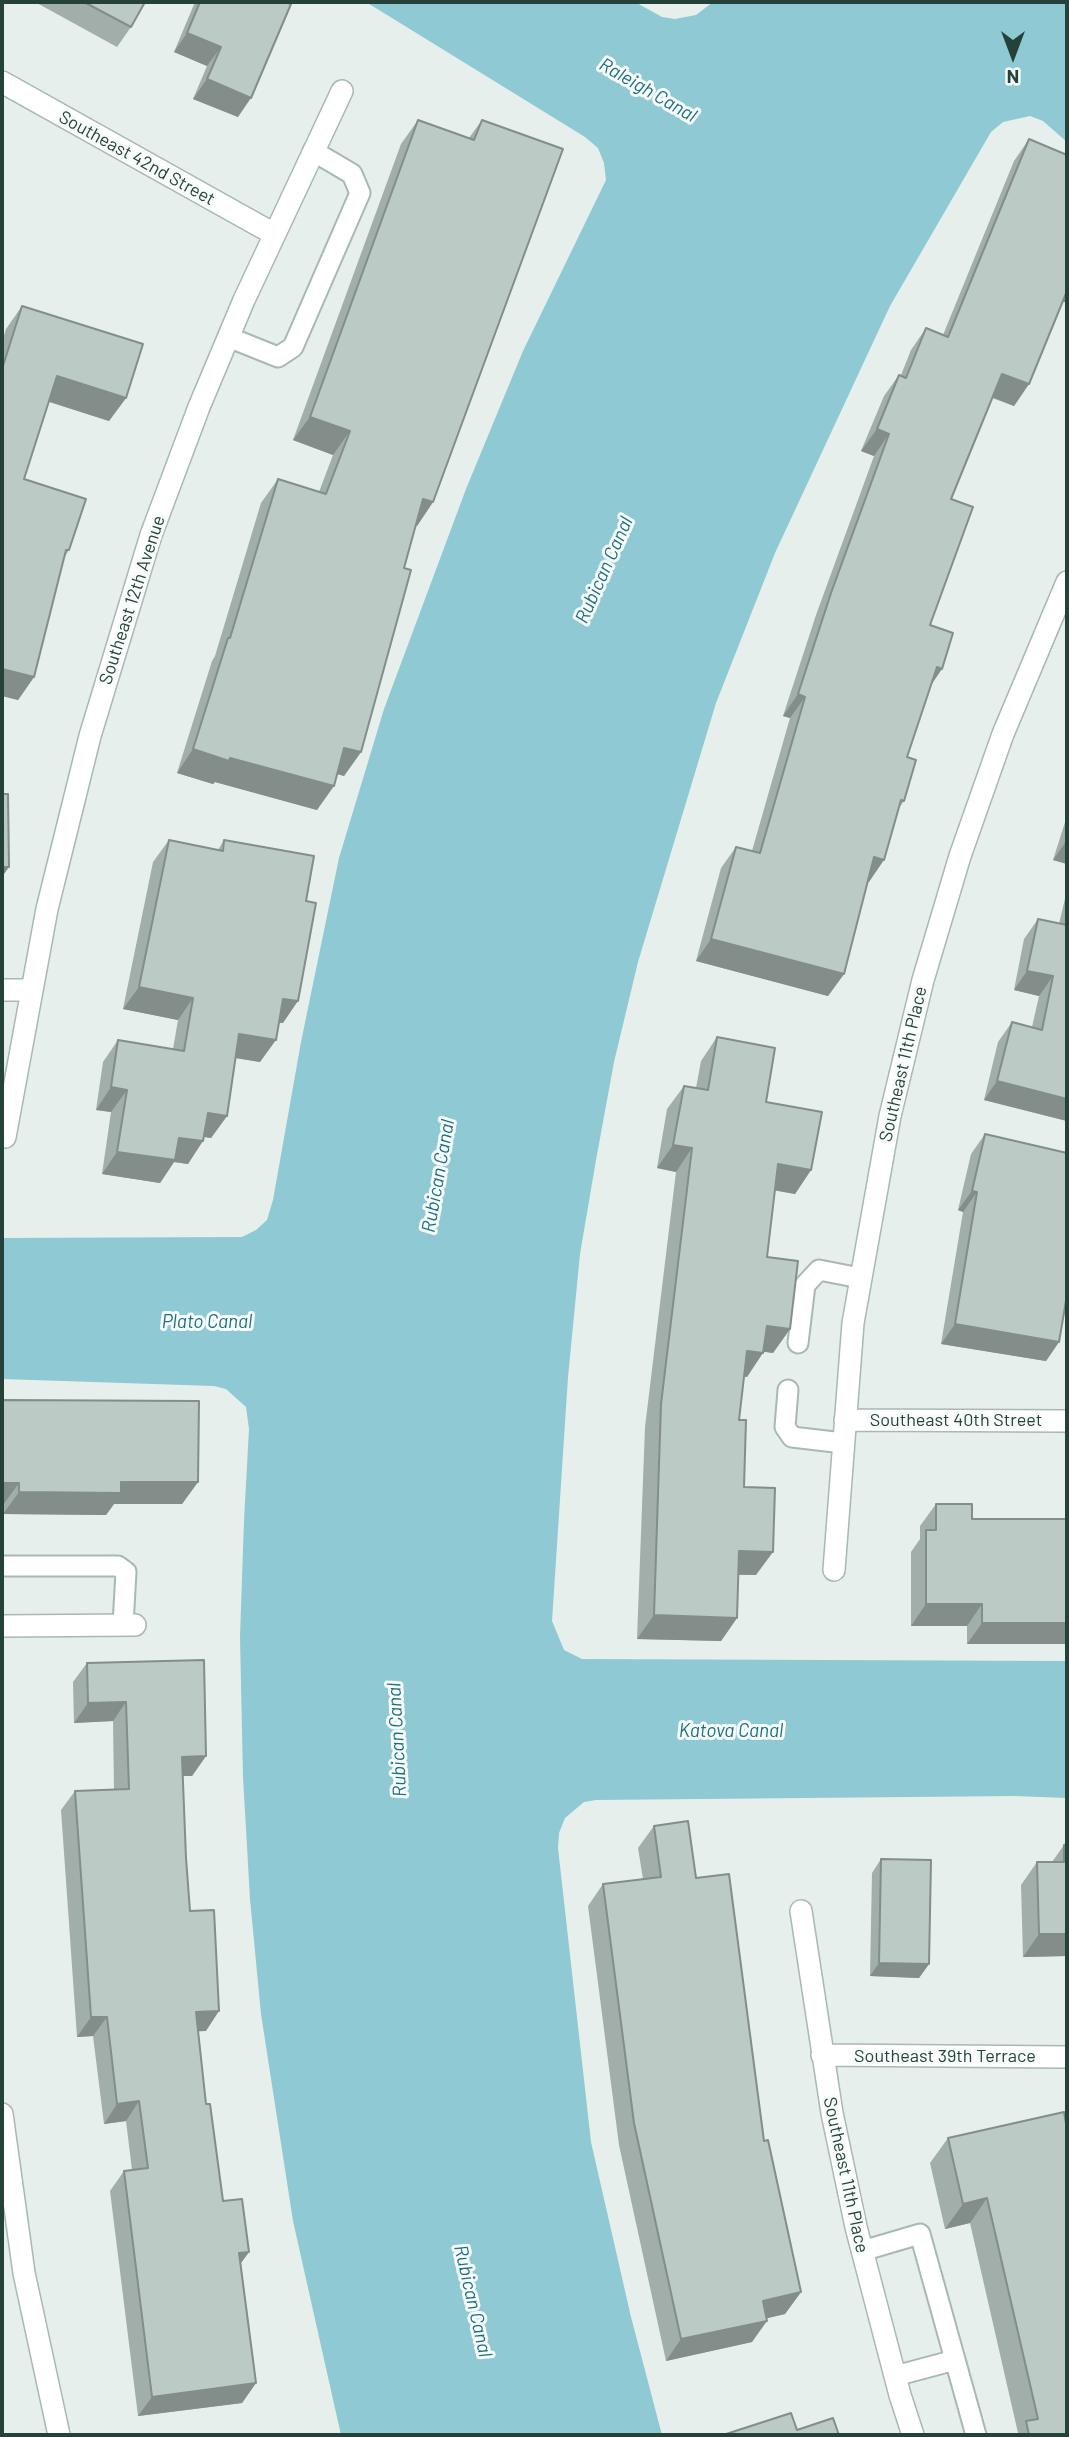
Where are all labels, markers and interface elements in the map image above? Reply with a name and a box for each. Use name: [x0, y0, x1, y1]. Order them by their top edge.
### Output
north arrow: [978, 21, 1048, 91]
water label: Raleigh Canal: [595, 53, 701, 127]
text: N: [1007, 66, 1019, 89]
street label: Southeast 42nd Street: [55, 106, 219, 210]
street label: Southeast 12th Avenue: [94, 513, 170, 687]
water label: Rubican Canal: [570, 513, 638, 627]
street label: Southeast 11th Place: [875, 984, 931, 1144]
water label: Rubican Canal: [417, 1118, 459, 1234]
water label: Plato Canal: [162, 1311, 252, 1333]
street label: Southeast 40th Street: [870, 1409, 1042, 1431]
water label: Rubican Canal: [383, 1682, 411, 1798]
water label: Katova Canal: [679, 1720, 783, 1742]
street label: Southeast 39th Terrace: [854, 2045, 1036, 2067]
street label: Southeast 11th Place: [819, 2095, 873, 2255]
water label: Rubican Canal: [449, 2243, 497, 2359]

